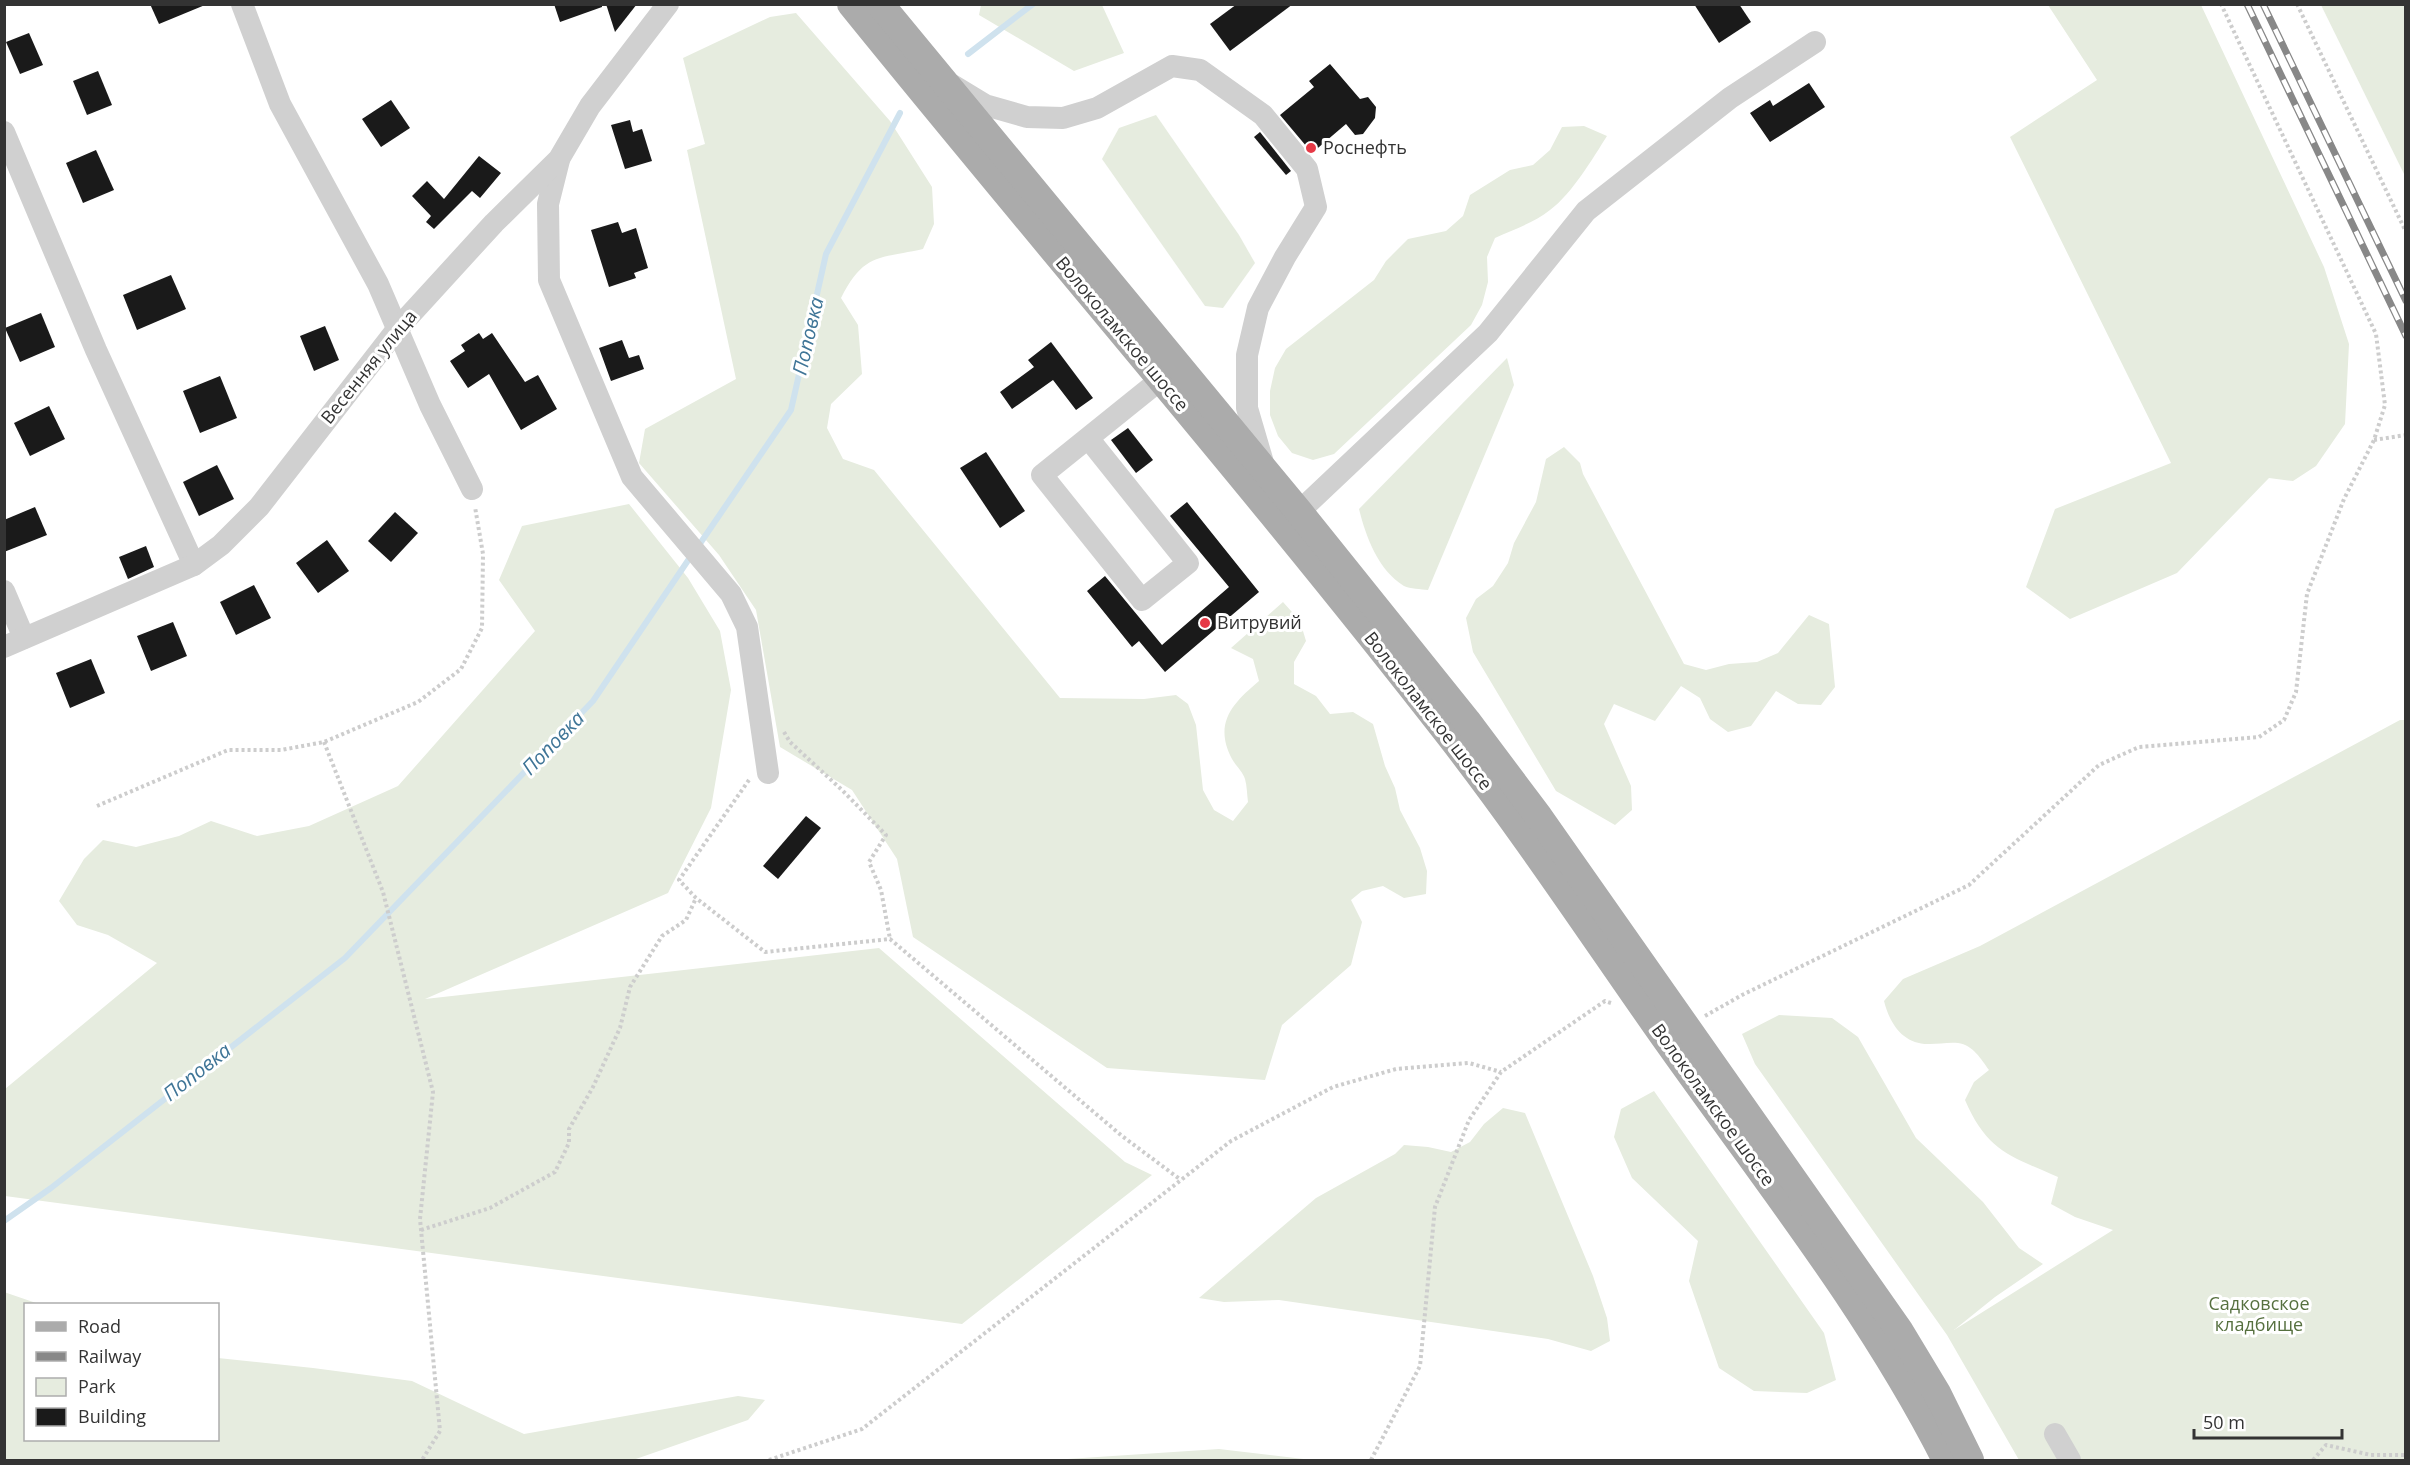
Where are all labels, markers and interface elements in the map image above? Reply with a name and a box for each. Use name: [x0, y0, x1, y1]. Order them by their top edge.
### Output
place label: Роснефть: [1323, 135, 1407, 159]
marker: Роснефть: [1304, 141, 1318, 155]
street label: Волоколамское шоссе: [1051, 251, 1195, 416]
water label: Поповка: [785, 294, 830, 378]
street label: Весенняя улица: [315, 304, 422, 428]
place label: Витрувий: [1217, 610, 1302, 634]
marker: Витрувий: [1198, 616, 1212, 630]
street label: Волоколамское шоссе: [1359, 626, 1498, 795]
water label: Поповка: [515, 705, 590, 781]
street label: Волоколамское шоссе: [1647, 1018, 1781, 1190]
water label: Поповка: [157, 1037, 236, 1107]
park label: Садковское кладбище: [2208, 1291, 2310, 1336]
legend: [24, 1303, 219, 1441]
text: Road: [78, 1314, 121, 1338]
text: Railway: [78, 1344, 142, 1368]
text: Park: [78, 1374, 116, 1398]
scale bar: [2194, 1402, 2342, 1440]
text: Building: [78, 1404, 146, 1428]
text: 50 m: [2203, 1410, 2245, 1434]

